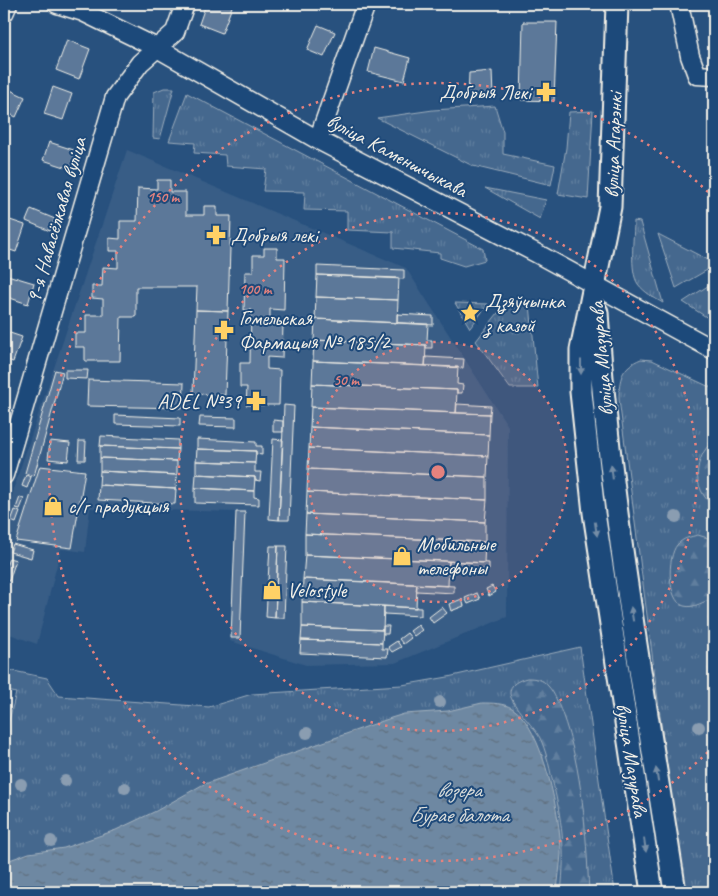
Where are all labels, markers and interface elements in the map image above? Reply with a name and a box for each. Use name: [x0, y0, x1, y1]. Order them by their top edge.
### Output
place label: Добрыя Лекі: [439, 79, 534, 105]
pharmacy icon: Добрыя Лекі: [535, 81, 557, 103]
street label: вуліца Агарэнкі: [598, 89, 628, 198]
street label: вуліца Каменшчыкава: [322, 107, 473, 204]
street label: 9-я Навасёлкавая вуліца: [20, 132, 93, 306]
text: 150 m: [147, 188, 181, 207]
place label: Добрыя лекі: [231, 222, 321, 248]
pharmacy icon: Добрыя лекі: [205, 224, 227, 246]
text: 100 m: [239, 280, 273, 299]
place label: Дзяўчынка з казой: [482, 288, 566, 339]
street label: вуліца Мазурава: [583, 299, 619, 417]
place icon: Дзяўчынка з казой: [459, 302, 481, 324]
place label: Гомельская Фармацыя № 185/2: [239, 305, 391, 355]
pharmacy icon: Гомельская Фармацыя № 185/2: [213, 319, 235, 341]
one-way arrow: [577, 359, 585, 375]
text: 50 m: [333, 371, 360, 390]
place label: ADEL №39: [157, 388, 243, 414]
pharmacy icon: ADEL №39: [245, 390, 267, 412]
centre of rings: [429, 463, 447, 481]
one-way arrow: [608, 464, 616, 480]
place label: с/г прадукцыя: [68, 493, 170, 519]
shop icon: с/г прадукцыя: [42, 495, 64, 517]
one-way arrow: [592, 521, 600, 537]
place label: Мобильные телефоны: [417, 531, 497, 581]
shop icon: Мобильные телефоны: [391, 545, 413, 567]
place label: Velostyle: [287, 577, 347, 603]
shop icon: Velostyle: [261, 579, 283, 601]
one-way arrow: [628, 606, 636, 622]
street label: вуліца Мазурава: [610, 701, 654, 820]
one-way arrow: [653, 766, 661, 782]
water label: возера Бурае балота: [410, 776, 511, 829]
one-way arrow: [641, 837, 649, 853]

